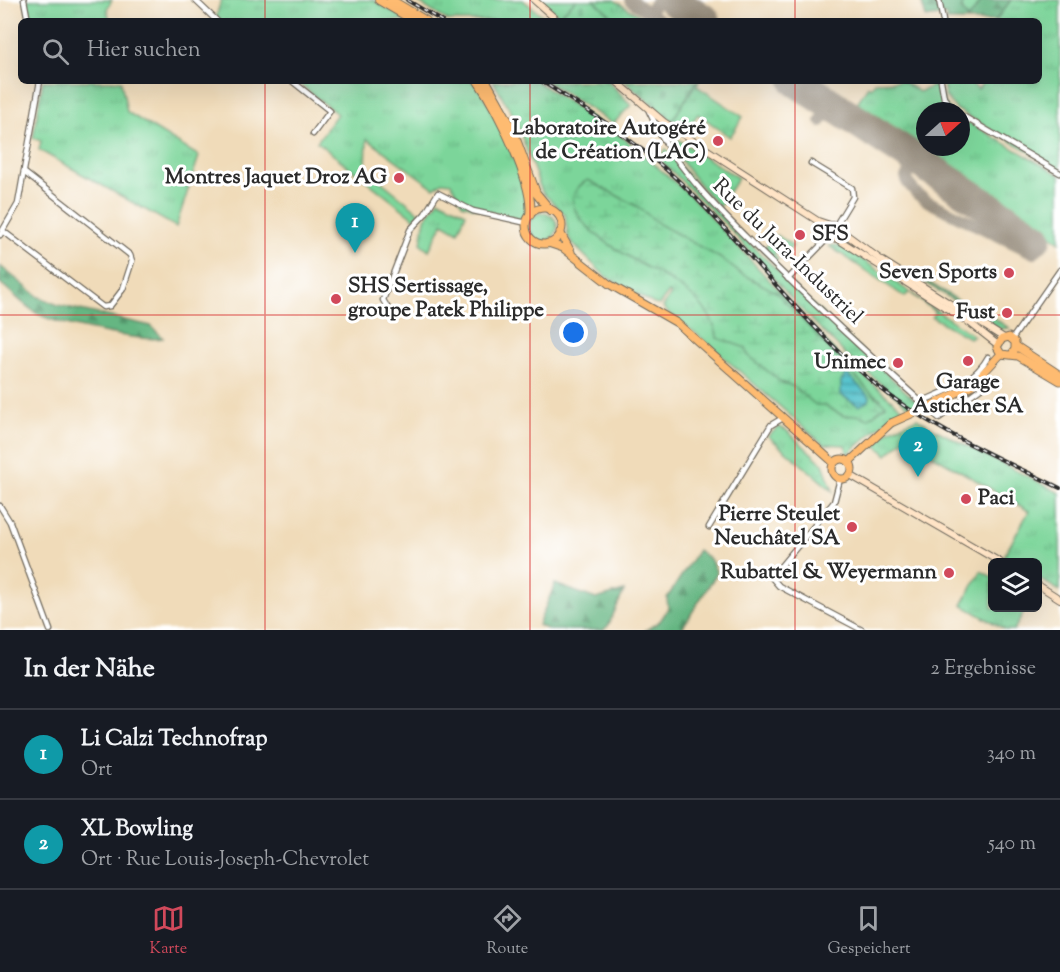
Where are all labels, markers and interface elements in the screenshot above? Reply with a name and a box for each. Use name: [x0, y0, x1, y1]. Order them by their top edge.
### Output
search box: [18, 18, 1042, 84]
icon: search: [39, 35, 72, 68]
text: Hier suchen: [87, 35, 201, 67]
north arrow: [916, 102, 970, 156]
place label: Laboratoire Autogéré de Création (LAC): [512, 114, 706, 168]
marker: Laboratoire Autogéré de Création (LAC): [711, 134, 725, 148]
place label: Montres Jaquet Droz AG: [165, 163, 387, 193]
marker: Montres Jaquet Droz AG: [392, 171, 406, 185]
street label: Rue du Jura-Industriel: [705, 172, 869, 332]
pin: 1: [336, 204, 374, 253]
place label: SFS: [812, 220, 849, 250]
marker: SFS: [793, 228, 807, 242]
place label: Seven Sports: [879, 258, 997, 288]
marker: Seven Sports: [1002, 266, 1016, 280]
place label: SHS Sertissage, groupe Patek Philippe: [348, 272, 544, 326]
marker: SHS Sertissage, groupe Patek Philippe: [329, 292, 343, 306]
place label: Fust: [956, 298, 996, 328]
marker: Fust: [1000, 306, 1014, 320]
your location: [559, 318, 588, 347]
place label: Unimec: [814, 348, 886, 378]
marker: Garage Asticher SA: [961, 354, 975, 368]
marker: Unimec: [891, 356, 905, 370]
place label: Garage Asticher SA: [913, 368, 1024, 422]
pin: 2: [898, 428, 938, 477]
place label: Paci: [978, 484, 1014, 514]
marker: Paci: [959, 492, 973, 506]
place label: Pierre Steulet Neuchâtel SA: [714, 500, 841, 554]
marker: Pierre Steulet Neuchâtel SA: [845, 520, 859, 534]
place label: Rubattel & Weyermann: [721, 558, 938, 588]
map controls: [988, 558, 1042, 612]
button: layers: [988, 558, 1042, 612]
marker: Rubattel & Weyermann: [942, 566, 956, 580]
text: In der Nähe: [24, 651, 155, 688]
text: 2 Ergebnisse: [931, 655, 1036, 684]
text: Li Calzi Technofrap: [81, 724, 267, 756]
text: 1: [40, 740, 47, 769]
text: 340 m: [987, 740, 1036, 769]
text: Ort: [81, 756, 112, 785]
text: XL Bowling: [81, 814, 193, 846]
text: 2: [39, 830, 48, 859]
text: 540 m: [988, 830, 1036, 859]
text: Ort · Rue Louis-Joseph-Chevrolet: [81, 846, 369, 875]
tab: Karte: [150, 902, 187, 961]
tab: Route: [486, 902, 528, 961]
tab: Gespeichert: [827, 902, 910, 961]

